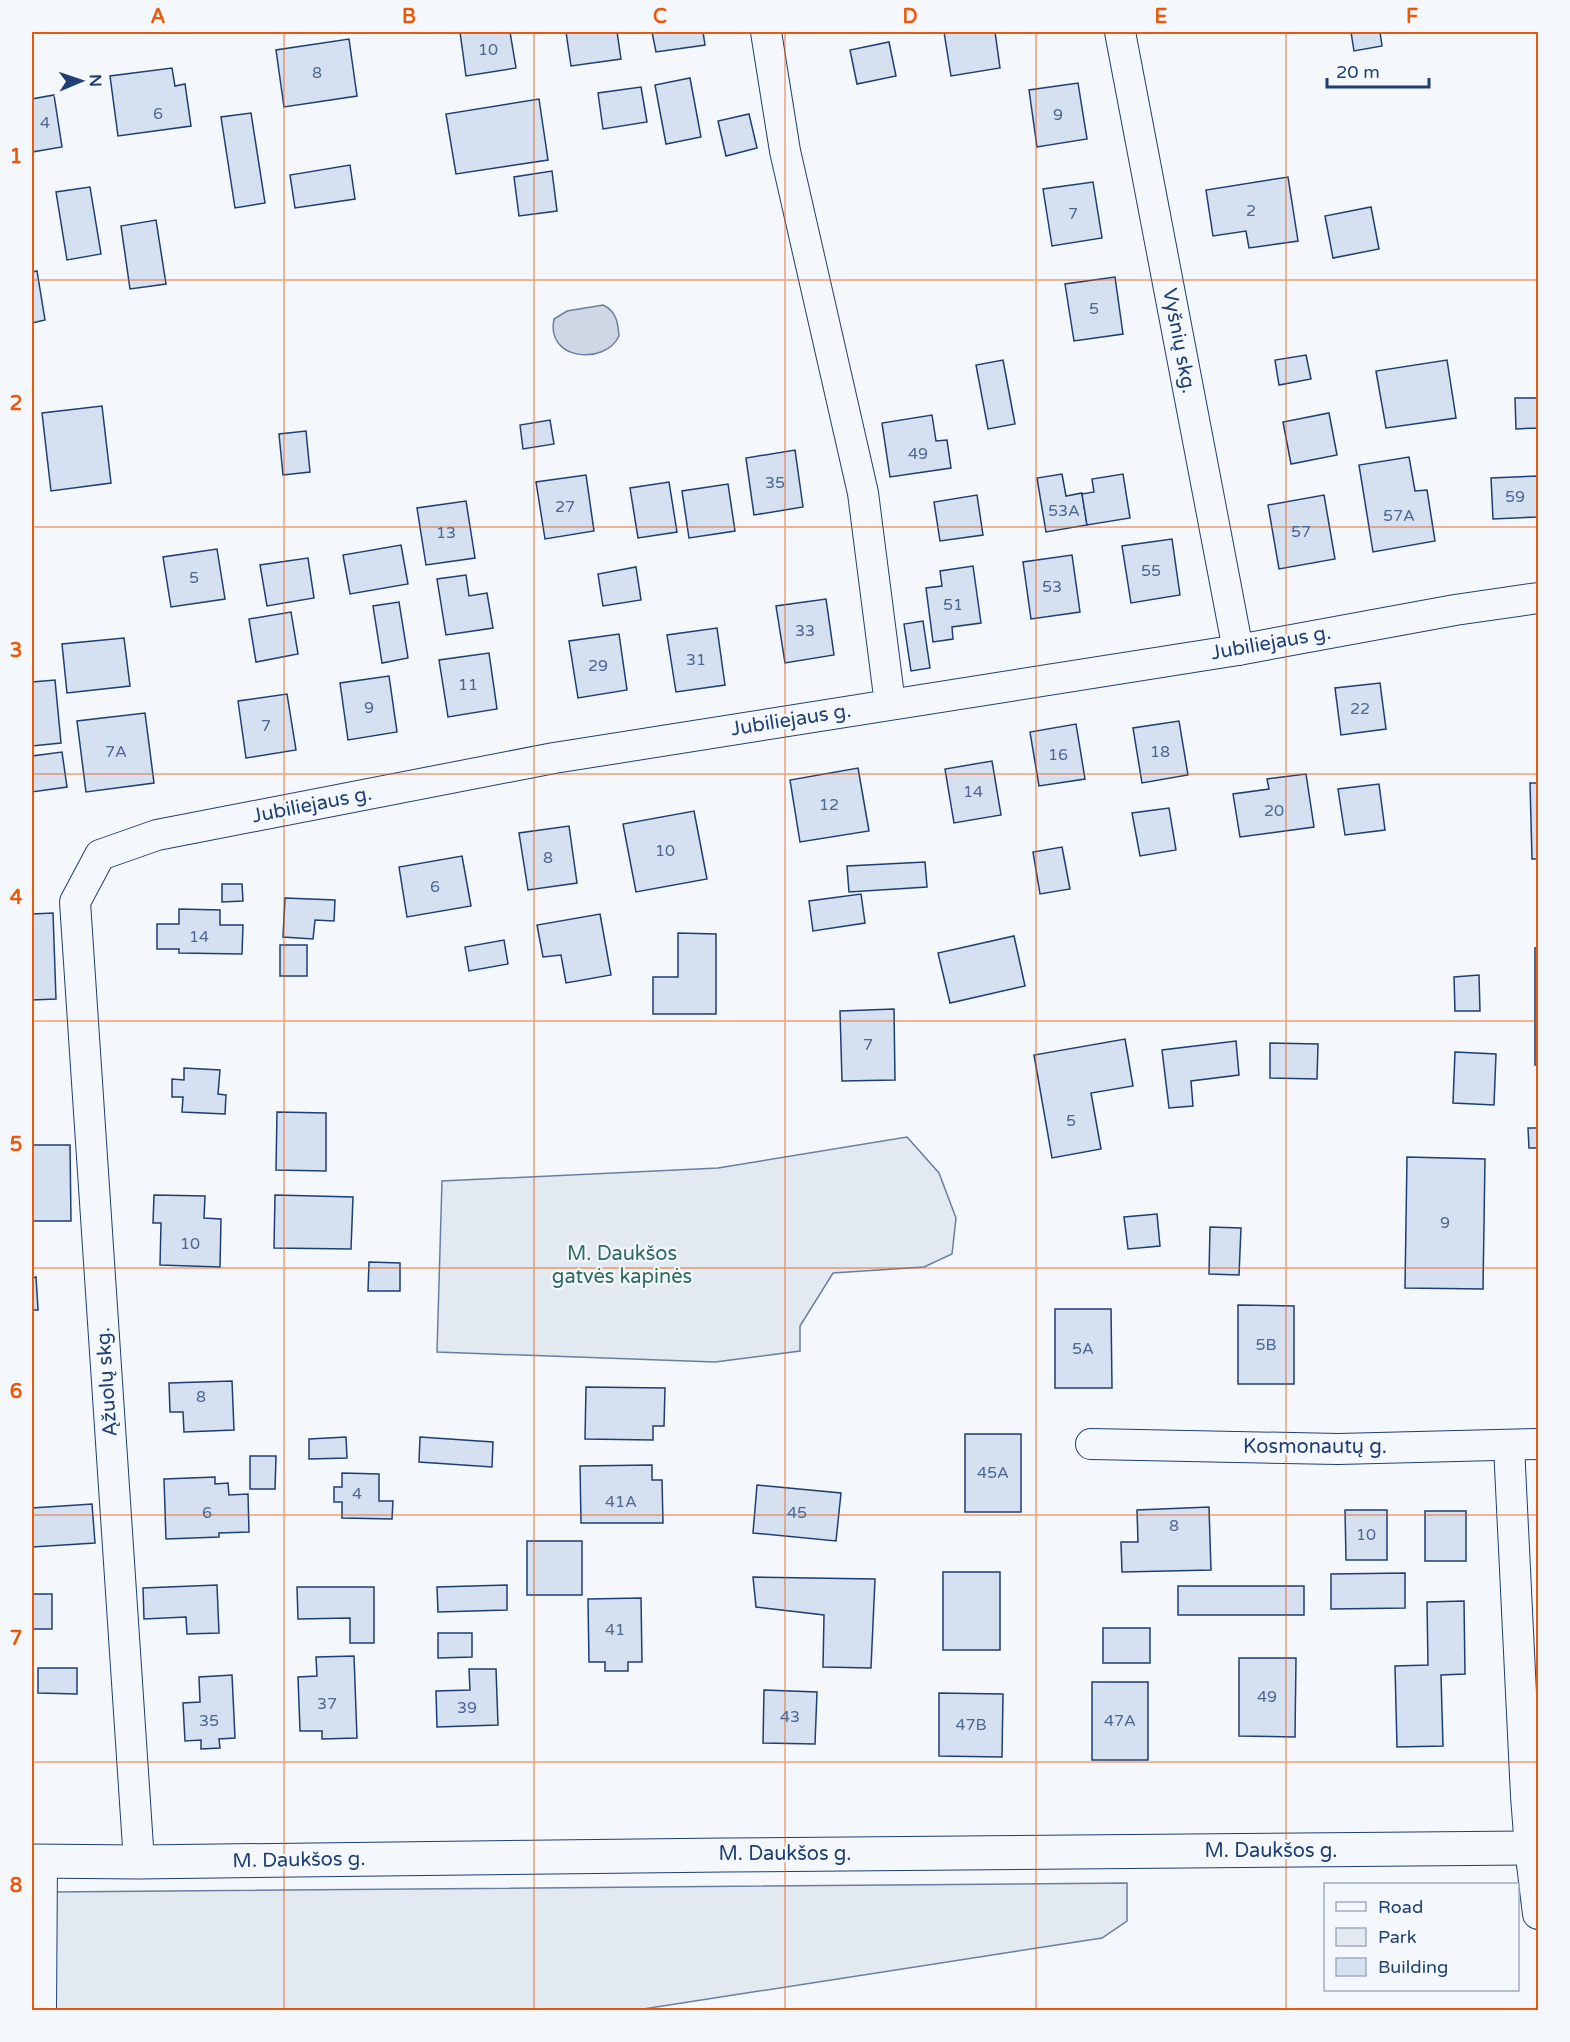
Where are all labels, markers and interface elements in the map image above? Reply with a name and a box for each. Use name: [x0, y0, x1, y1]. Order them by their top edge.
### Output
text: A: [151, 5, 166, 29]
text: B: [402, 5, 416, 29]
text: C: [653, 5, 667, 29]
text: D: [902, 5, 918, 29]
text: E: [1155, 5, 1168, 29]
text: F: [1406, 5, 1418, 29]
house number: 10: [478, 40, 498, 60]
north arrow: [51, 51, 111, 111]
scale bar: [1327, 51, 1429, 89]
text: 20 m: [1336, 61, 1380, 83]
house number: 8: [312, 63, 322, 83]
text: N: [85, 74, 105, 87]
house number: 6: [153, 104, 163, 124]
house number: 9: [1053, 105, 1063, 125]
house number: 4: [40, 113, 50, 133]
text: 1: [10, 145, 22, 169]
house number: 2: [1246, 201, 1256, 221]
house number: 7: [1068, 204, 1078, 224]
street label: Vyšnių skg.: [1157, 286, 1201, 396]
house number: 5: [1089, 299, 1099, 319]
text: 2: [10, 392, 22, 416]
house number: 49: [908, 444, 928, 464]
house number: 35: [765, 473, 785, 493]
house number: 59: [1505, 487, 1525, 507]
house number: 27: [555, 497, 575, 517]
house number: 53A: [1048, 501, 1080, 521]
house number: 57A: [1383, 506, 1415, 526]
house number: 57: [1291, 522, 1311, 542]
house number: 13: [436, 523, 456, 543]
house number: 55: [1141, 561, 1161, 581]
house number: 5: [189, 568, 199, 588]
house number: 53: [1042, 577, 1062, 597]
house number: 51: [943, 595, 963, 615]
house number: 33: [795, 621, 815, 641]
street label: Jubiliejaus g.: [1209, 621, 1333, 665]
text: 3: [10, 639, 22, 663]
house number: 31: [686, 650, 706, 670]
house number: 29: [588, 656, 608, 676]
house number: 11: [458, 675, 478, 695]
house number: 9: [364, 698, 374, 718]
street label: Jubiliejaus g.: [729, 699, 853, 741]
house number: 22: [1350, 699, 1370, 719]
house number: 7: [261, 716, 271, 736]
house number: 7A: [105, 742, 127, 762]
house number: 18: [1150, 742, 1170, 762]
house number: 16: [1048, 745, 1068, 765]
street label: Jubiliejaus g.: [250, 782, 374, 828]
house number: 14: [963, 782, 983, 802]
house number: 12: [819, 795, 839, 815]
house number: 20: [1264, 801, 1284, 821]
house number: 10: [655, 841, 675, 861]
house number: 8: [543, 848, 553, 868]
house number: 6: [430, 877, 440, 897]
text: 4: [10, 886, 23, 910]
house number: 14: [189, 927, 209, 947]
house number: 7: [863, 1035, 873, 1055]
house number: 5: [1066, 1111, 1076, 1131]
text: 5: [10, 1133, 22, 1157]
house number: 9: [1440, 1213, 1450, 1233]
house number: 10: [180, 1234, 200, 1254]
park label: M. Daukšos gatvės kapinės: [552, 1242, 692, 1289]
street label: Ąžuolų skg.: [91, 1326, 123, 1438]
house number: 5B: [1255, 1335, 1277, 1355]
house number: 5A: [1072, 1339, 1094, 1359]
text: 6: [10, 1380, 22, 1404]
house number: 8: [196, 1387, 206, 1407]
street label: Kosmonautų g.: [1243, 1435, 1387, 1459]
house number: 45A: [977, 1463, 1009, 1483]
house number: 4: [352, 1484, 362, 1504]
house number: 41A: [605, 1492, 637, 1512]
house number: 6: [202, 1503, 212, 1523]
house number: 45: [787, 1503, 807, 1523]
house number: 8: [1169, 1516, 1179, 1536]
house number: 10: [1356, 1525, 1376, 1545]
house number: 41: [605, 1620, 625, 1640]
text: 7: [10, 1627, 22, 1651]
house number: 49: [1257, 1687, 1277, 1707]
house number: 37: [317, 1694, 337, 1714]
house number: 39: [457, 1698, 477, 1718]
house number: 43: [780, 1707, 800, 1727]
house number: 35: [199, 1711, 219, 1731]
house number: 47A: [1104, 1711, 1136, 1731]
house number: 47B: [955, 1715, 987, 1735]
street label: M. Daukšos g.: [1204, 1839, 1338, 1863]
street label: M. Daukšos g.: [718, 1842, 852, 1866]
street label: M. Daukšos g.: [232, 1847, 366, 1873]
text: 8: [10, 1874, 22, 1898]
legend: [1324, 1883, 1519, 1991]
text: Road: [1378, 1896, 1423, 1918]
text: Park: [1378, 1926, 1417, 1948]
text: Building: [1378, 1956, 1448, 1978]

